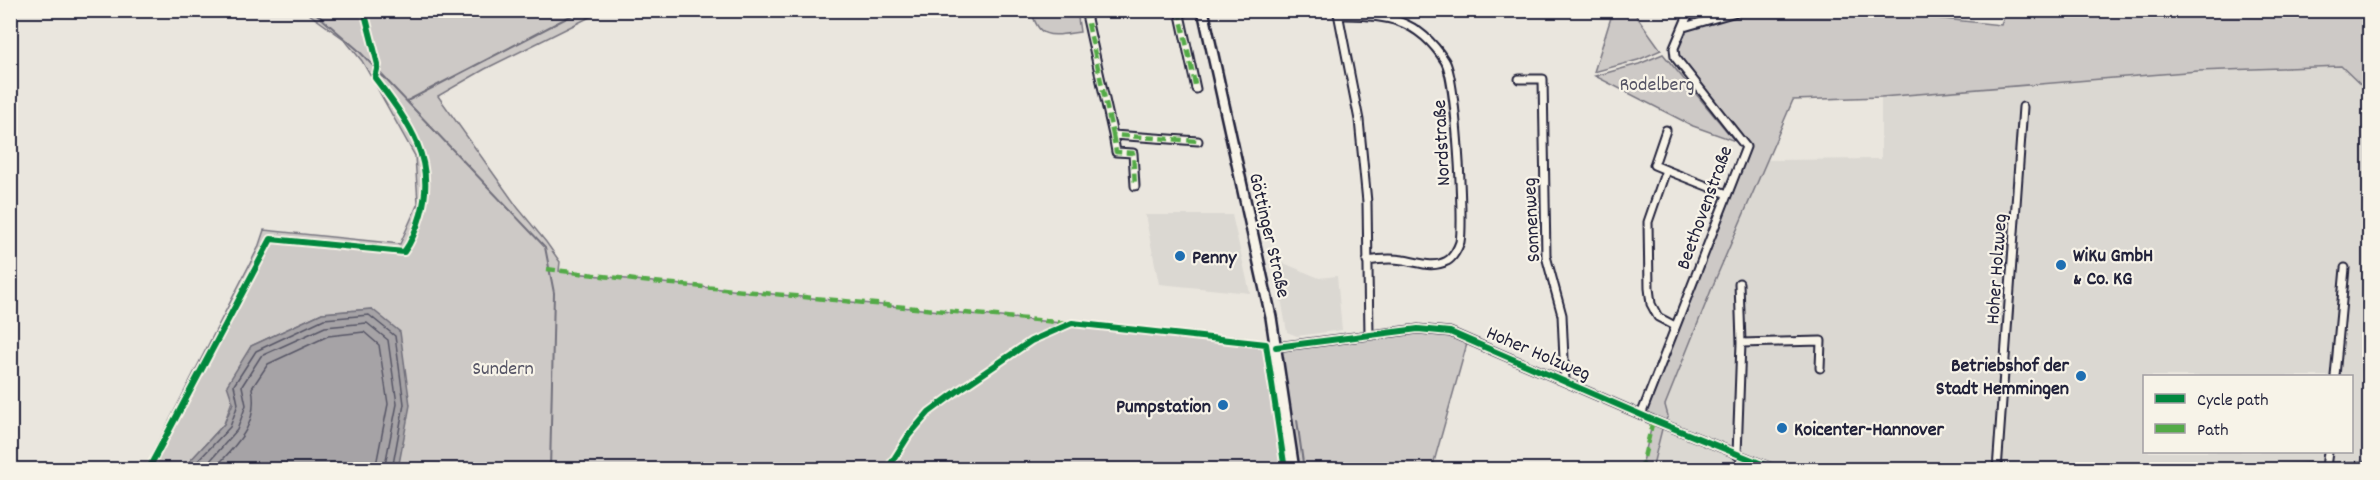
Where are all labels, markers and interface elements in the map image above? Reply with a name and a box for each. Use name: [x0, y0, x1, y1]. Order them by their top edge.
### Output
park label: Rodelberg: [1619, 72, 1695, 100]
street label: Nordstraße: [1427, 99, 1459, 187]
street label: Beethovenstraße: [1670, 142, 1741, 274]
street label: Göttinger Straße: [1240, 170, 1296, 301]
street label: Sonnenweg: [1517, 177, 1549, 263]
street label: Hoher Holzweg: [1980, 213, 2016, 326]
place label: WiKu GmbH & Co. KG: [2073, 243, 2153, 294]
place label: Penny: [1192, 245, 1237, 273]
marker: Penny: [1173, 249, 1187, 263]
marker: WiKu GmbH & Co. KG: [2054, 258, 2068, 272]
street label: Hoher Holzweg: [1481, 320, 1594, 389]
place label: Betriebshof der Stadt Hemmingen: [1936, 353, 2070, 404]
park label: Sundern: [472, 356, 534, 384]
marker: Betriebshof der Stadt Hemmingen: [2074, 369, 2088, 383]
legend: [2143, 375, 2353, 453]
text: Cycle path: [2197, 389, 2268, 414]
place label: Pumpstation: [1116, 394, 1211, 422]
marker: Pumpstation: [1216, 398, 1230, 412]
place label: Koicenter-Hannover: [1794, 417, 1944, 445]
text: Path: [2197, 419, 2229, 444]
marker: Koicenter-Hannover: [1775, 421, 1789, 435]

